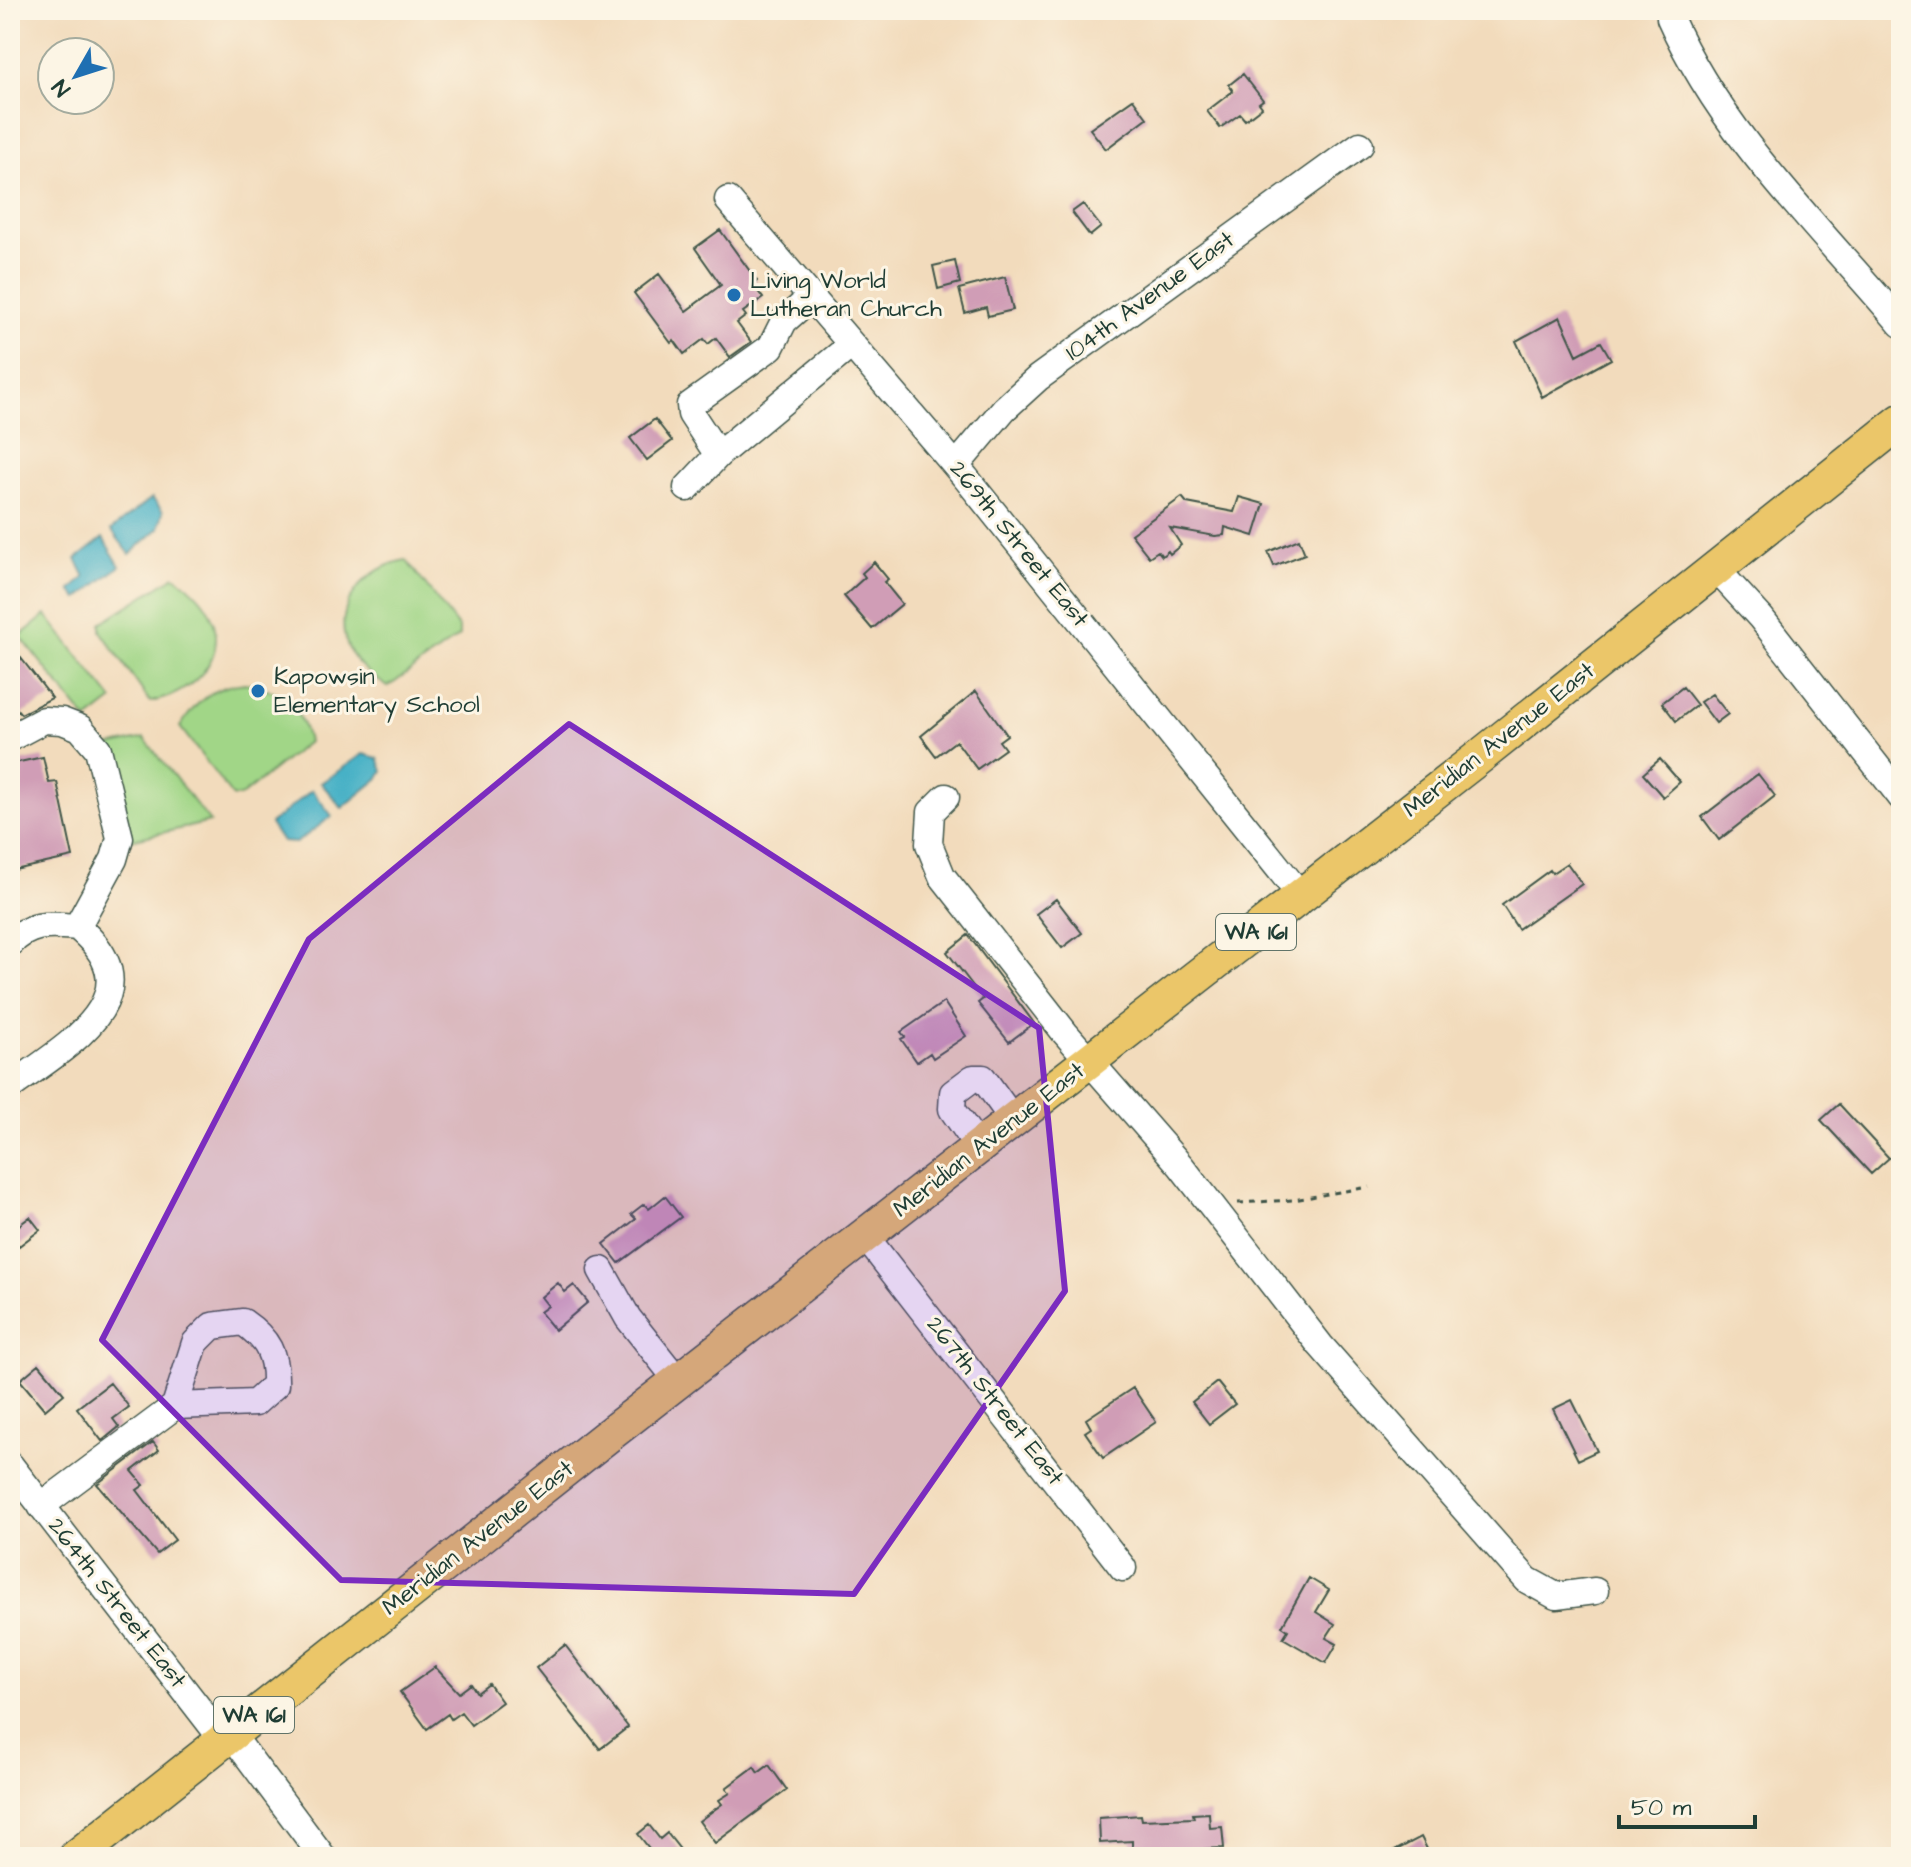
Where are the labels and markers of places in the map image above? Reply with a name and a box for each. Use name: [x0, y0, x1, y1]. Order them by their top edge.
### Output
place label: Living World Lutheran Church: [750, 264, 942, 326]
marker: Living World Lutheran Church: [725, 286, 743, 304]
place label: Kapowsin Elementary School: [274, 660, 480, 723]
marker: Kapowsin Elementary School: [249, 682, 267, 700]

